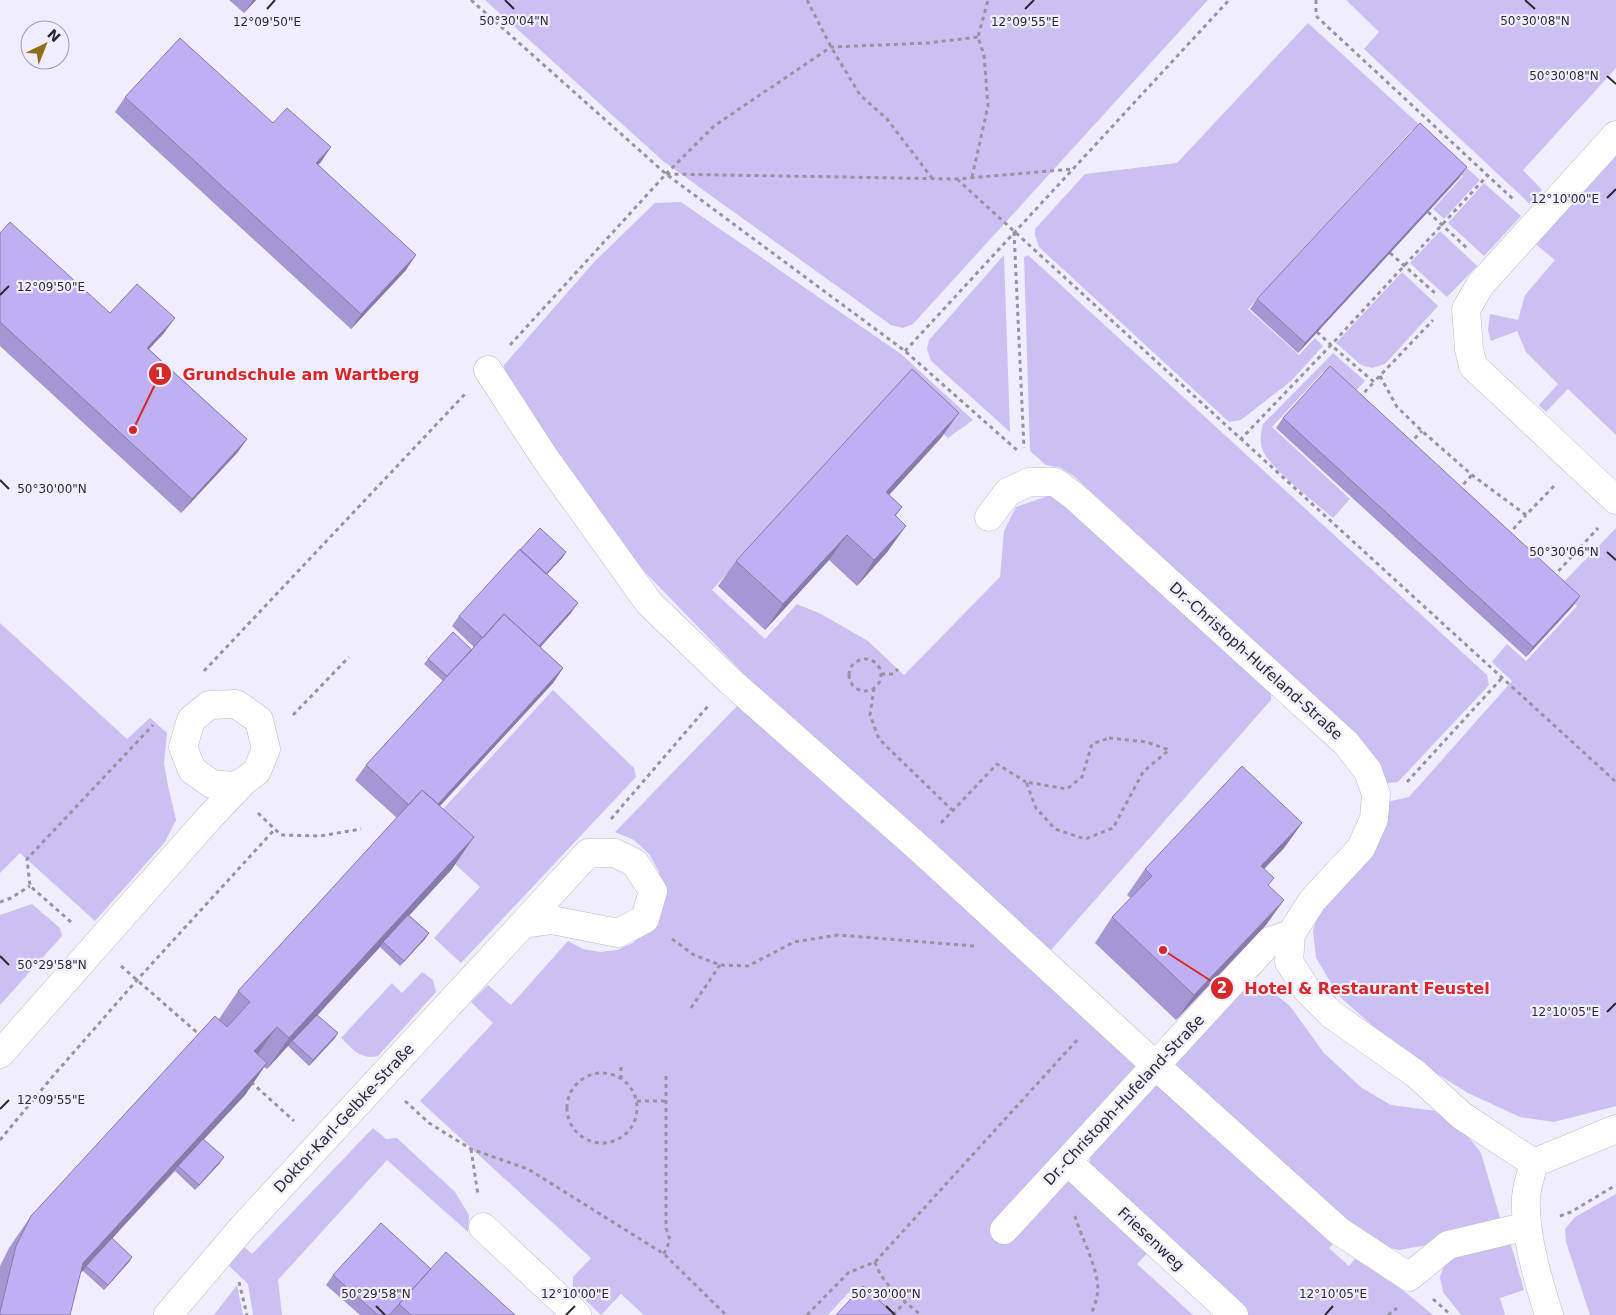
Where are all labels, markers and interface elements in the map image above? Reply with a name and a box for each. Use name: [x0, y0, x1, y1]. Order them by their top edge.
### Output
text: 50°30'04"N: [479, 14, 549, 28]
text: 50°30'08"N: [1500, 14, 1570, 28]
text: 12°09'50"E: [233, 15, 301, 29]
text: 12°09'55"E: [991, 15, 1059, 29]
north arrow: [20, 20, 70, 70]
text: N: [44, 26, 64, 45]
text: 50°30'08"N: [1529, 69, 1599, 83]
text: 12°10'00"E: [1531, 192, 1599, 206]
text: 12°09'50"E: [17, 280, 85, 294]
callout: Grundschule am Wartberg: [148, 359, 430, 390]
text: 1: [155, 365, 165, 383]
text: Grundschule am Wartberg: [182, 365, 420, 384]
text: 50°30'00"N: [17, 482, 87, 496]
text: 50°30'06"N: [1529, 545, 1599, 559]
street label: Dr.-Christoph-Hufeland-Straße: [1166, 578, 1346, 744]
text: 50°29'58"N: [17, 958, 87, 972]
callout: Hotel & Restaurant Feustel: [1209, 973, 1500, 1004]
text: 2: [1217, 979, 1227, 997]
text: Hotel & Restaurant Feustel: [1244, 979, 1490, 998]
text: 12°10'05"E: [1531, 1005, 1599, 1019]
street label: Dr.-Christoph-Hufeland-Straße: [1040, 1011, 1208, 1189]
street label: Doktor-Karl-Gelbke-Straße: [270, 1040, 418, 1196]
text: 12°09'55"E: [17, 1093, 85, 1107]
street label: Friesenweg: [1114, 1204, 1188, 1274]
text: 50°29'58"N: [341, 1287, 411, 1301]
text: 12°10'00"E: [541, 1287, 609, 1301]
text: 50°30'00"N: [851, 1287, 921, 1301]
text: 12°10'05"E: [1299, 1287, 1367, 1301]

